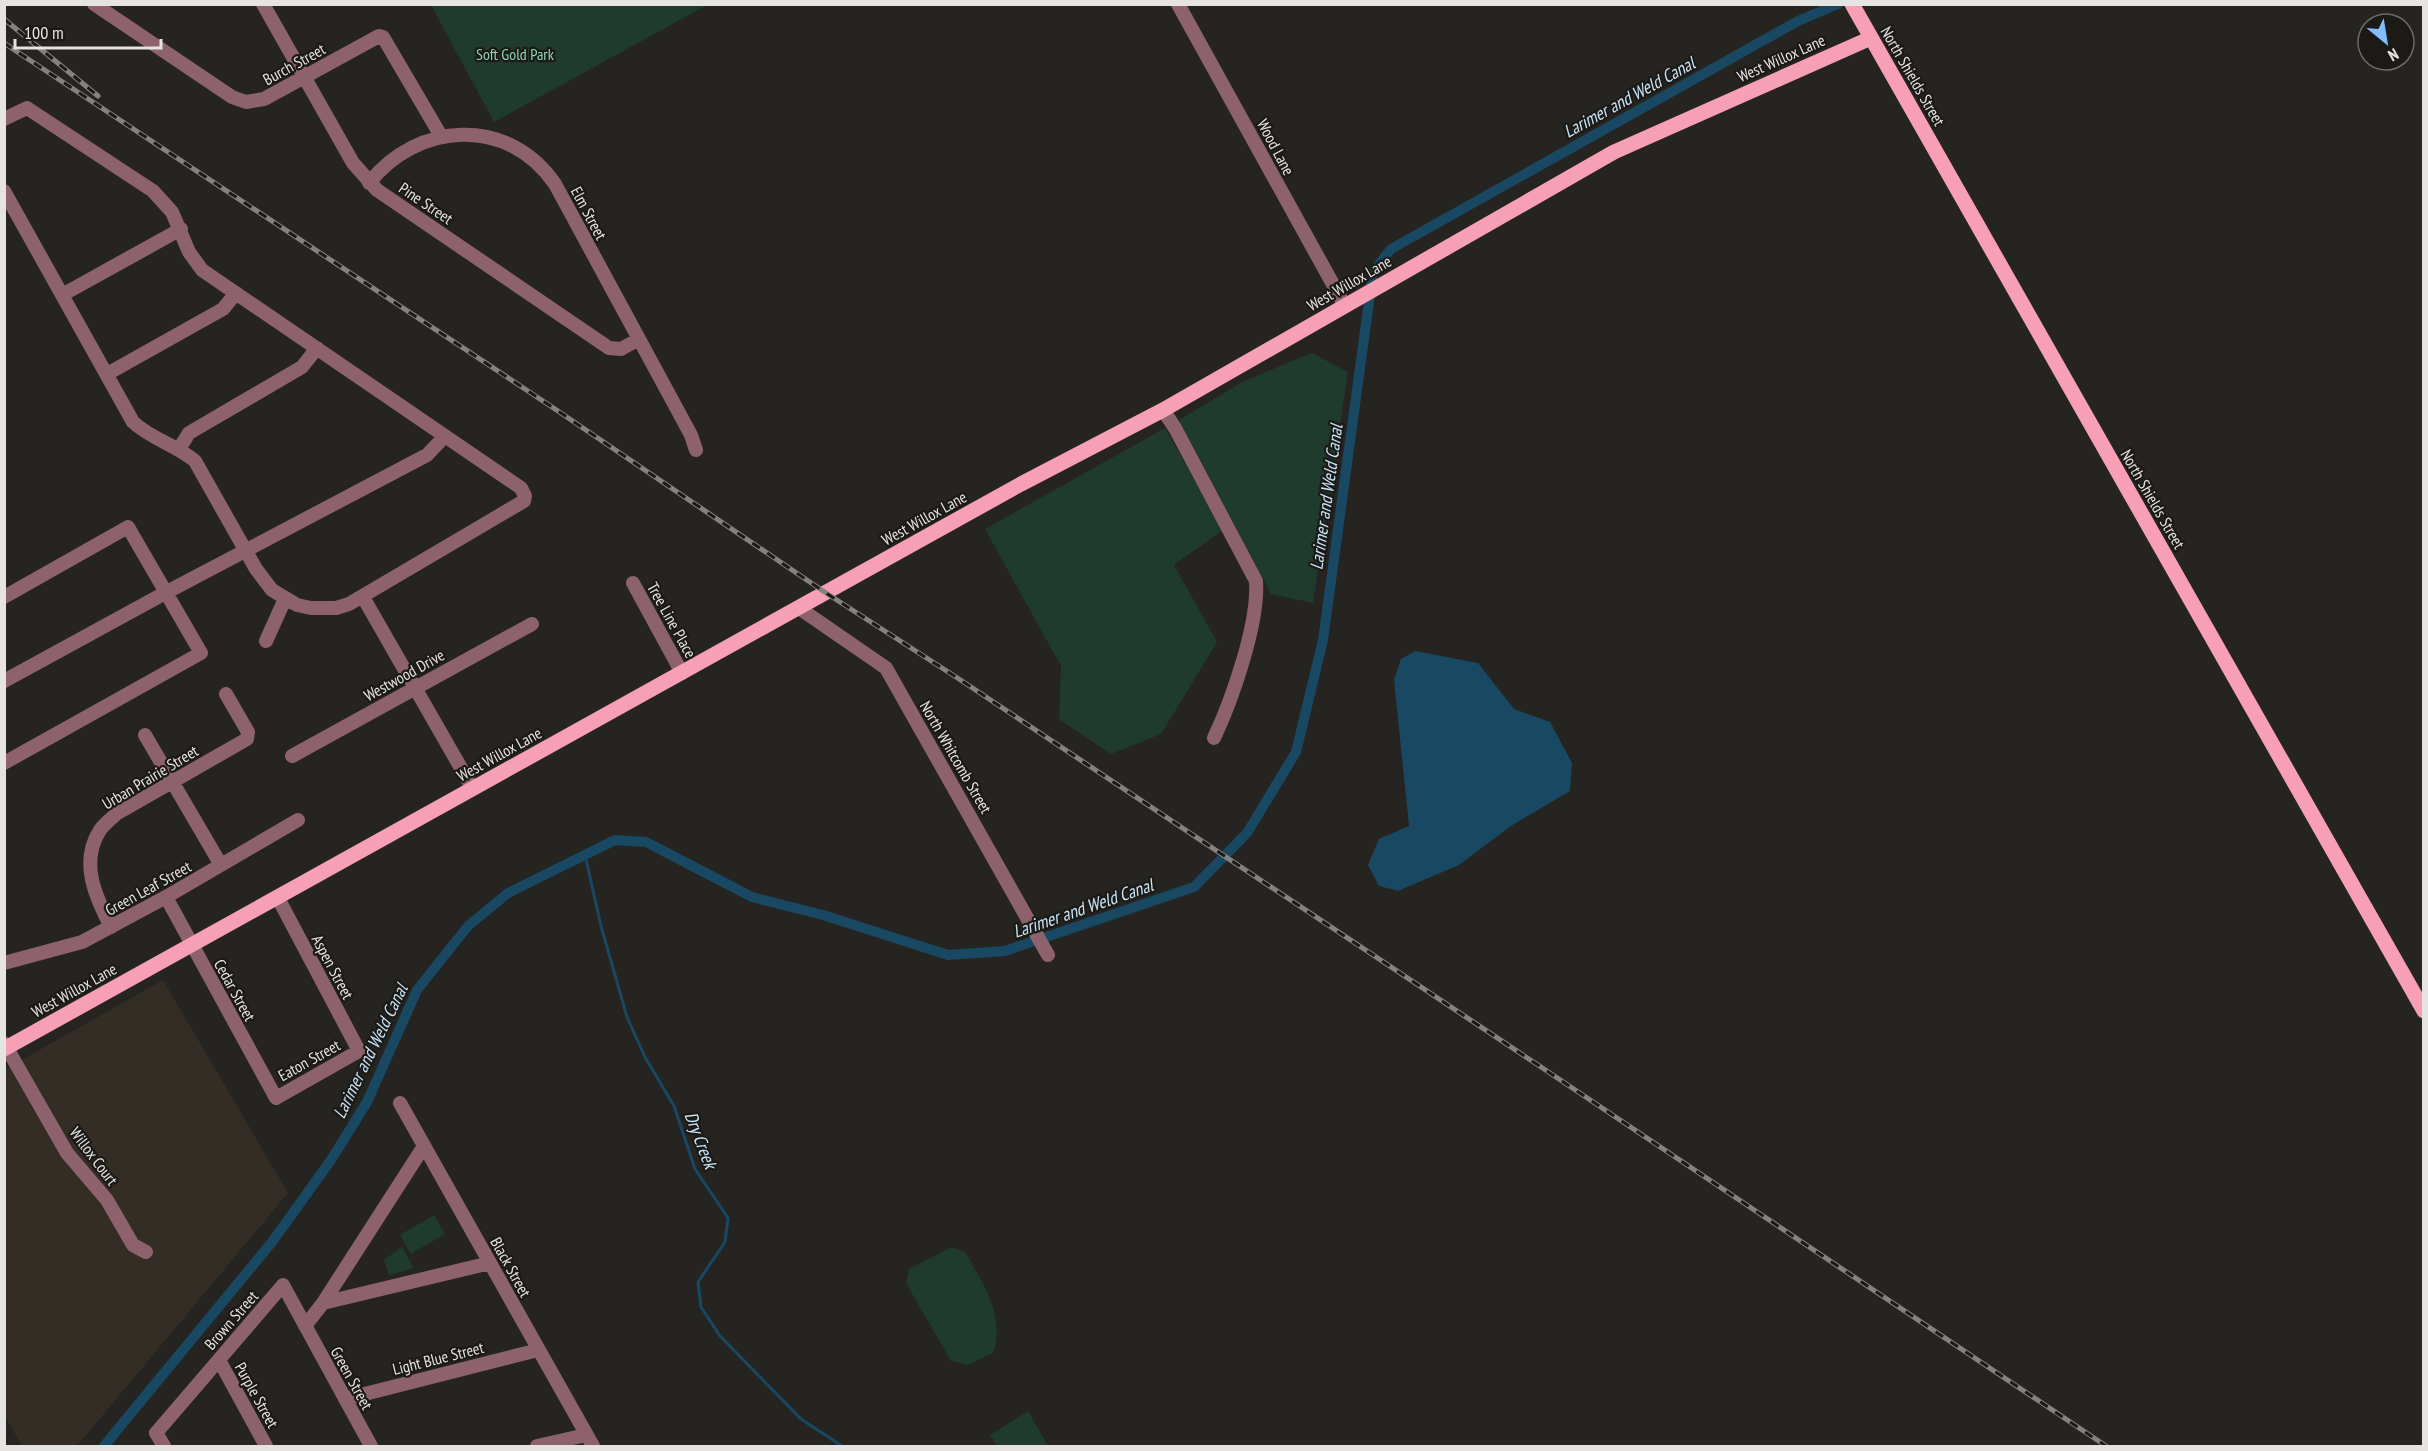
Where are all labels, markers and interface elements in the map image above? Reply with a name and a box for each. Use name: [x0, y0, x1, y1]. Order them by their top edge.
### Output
scale bar: [15, 12, 160, 50]
north arrow: [2356, 12, 2416, 72]
text: 100 m: [24, 21, 64, 44]
street label: North Shields Street: [1876, 23, 1950, 130]
street label: West Willox Lane: [1734, 30, 1828, 86]
street label: Burch Street: [259, 38, 329, 89]
park label: Soft Gold Park: [476, 44, 555, 64]
text: N: [2385, 44, 2402, 66]
water label: Larimer and Weld Canal: [1559, 50, 1700, 143]
street label: Wood Lane: [1253, 115, 1299, 179]
street label: Pine Street: [395, 178, 457, 229]
street label: Elm Street: [567, 183, 612, 244]
street label: West Willox Lane: [1303, 251, 1395, 315]
water label: Larimer and Weld Canal: [1304, 421, 1348, 571]
street label: North Shields Street: [2116, 446, 2190, 553]
street label: West Willox Lane: [878, 486, 970, 550]
street label: Tree Line Place: [643, 579, 701, 661]
street label: Westwood Drive: [360, 645, 448, 705]
street label: North Whitcomb Street: [916, 697, 997, 817]
street label: West Willox Lane: [453, 722, 545, 786]
street label: Urban Prairie Street: [98, 740, 202, 814]
street label: Green Leaf Street: [101, 856, 195, 920]
water label: Larimer and Weld Canal: [1010, 873, 1158, 943]
street label: Aspen Street: [308, 931, 359, 1003]
street label: Cedar Street: [210, 956, 260, 1025]
street label: West Willox Lane: [28, 958, 120, 1022]
water label: Larimer and Weld Canal: [327, 978, 413, 1122]
street label: Eaton Street: [274, 1034, 344, 1085]
water label: Dry Creek: [680, 1108, 723, 1174]
street label: Willox Court: [66, 1123, 123, 1190]
street label: Black Street: [486, 1233, 536, 1301]
street label: Brown Street: [200, 1286, 262, 1354]
street label: Light Blue Street: [390, 1337, 486, 1379]
street label: Green Street: [327, 1343, 378, 1413]
street label: Purple Street: [231, 1359, 283, 1432]

